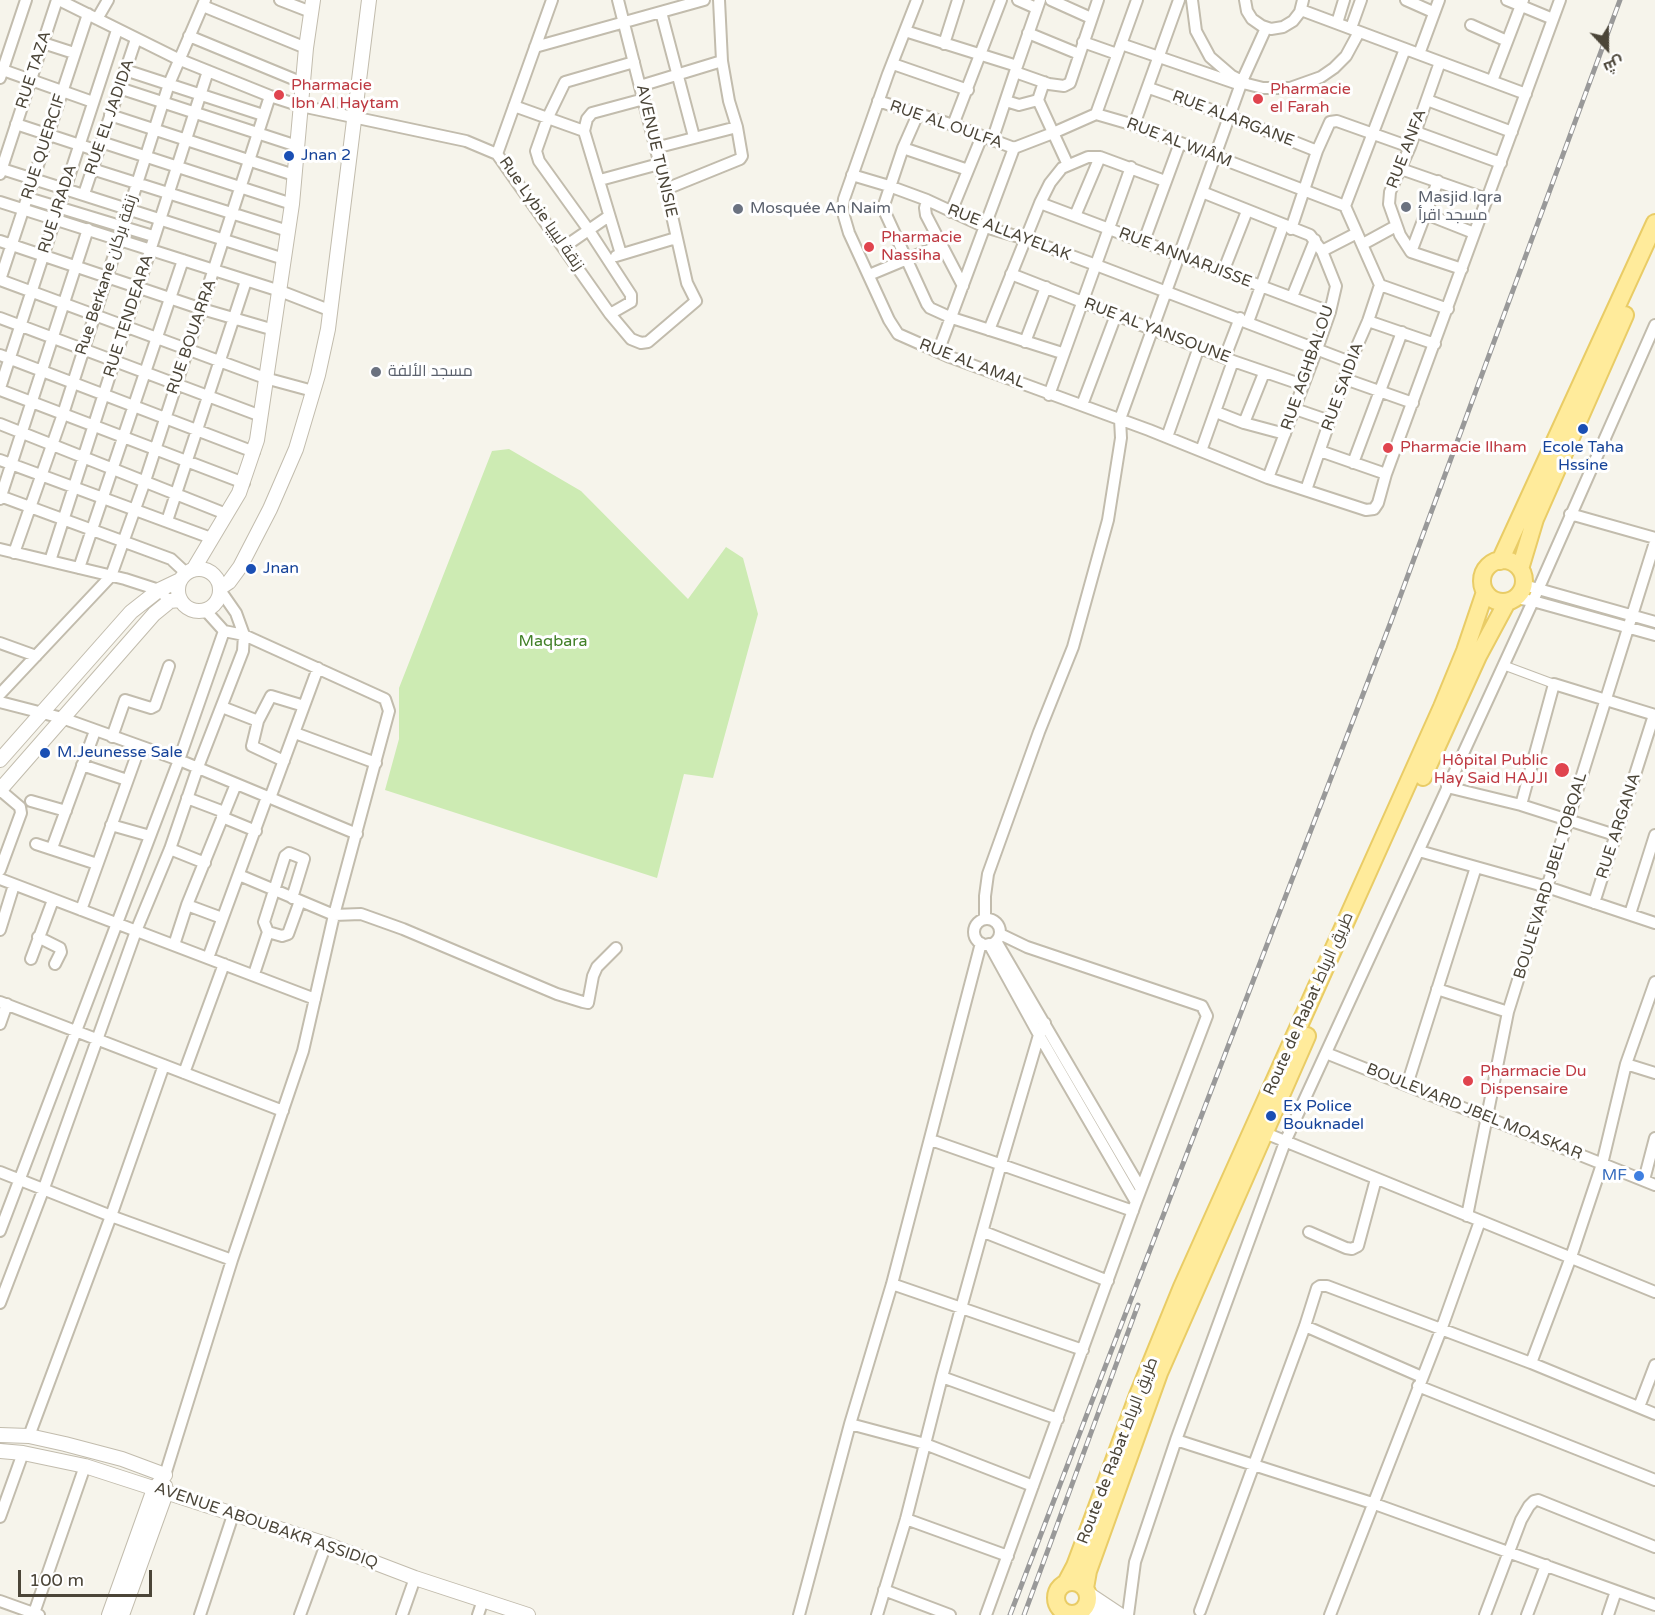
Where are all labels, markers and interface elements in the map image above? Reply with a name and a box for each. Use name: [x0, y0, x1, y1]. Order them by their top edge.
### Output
north arrow: [1577, 18, 1637, 78]
street label: RUE TAZA: [12, 29, 56, 111]
text: ش: [1600, 52, 1627, 78]
street label: RUE EL JADIDA: [81, 57, 139, 177]
place label: Pharmacie Ibn Al Haytam: [291, 76, 399, 114]
place label: Pharmacie el Farah: [1270, 80, 1351, 118]
street label: AVENUE TUNISIE: [631, 83, 681, 219]
street label: RUE ALARGANE: [1169, 87, 1297, 151]
marker: Pharmacie Ibn Al Haytam: [272, 88, 286, 102]
street label: RUE QUERCIF: [18, 92, 70, 202]
marker: Pharmacie el Farah: [1251, 92, 1265, 106]
street label: RUE AL OULFA: [887, 97, 1005, 153]
street label: RUE ANFA: [1383, 107, 1431, 191]
street label: RUE AL WIÂM: [1124, 114, 1234, 172]
place label: Jnan 2: [301, 146, 351, 166]
marker: Jnan 2: [282, 149, 296, 163]
street label: Rue Lybie زنقة ليبيا: [494, 153, 588, 275]
street label: RUE JRADA: [35, 162, 81, 256]
place label: Masjid Iqra مسجد اقرأ: [1418, 188, 1502, 226]
street label: Rue Berkane زنقة بركان: [72, 192, 142, 358]
place label: Mosquée An Naim: [750, 199, 891, 219]
marker: Masjid Iqra مسجد اقرأ: [1399, 200, 1413, 214]
street label: RUE ALLAYELAK: [944, 201, 1074, 265]
marker: Mosquée An Naim: [731, 202, 745, 216]
street label: RUE ANNARJISSE: [1116, 224, 1254, 292]
place label: Pharmacie Nassiha: [881, 228, 962, 266]
marker: Pharmacie Nassiha: [862, 240, 876, 254]
street label: RUE TENDEARA: [100, 252, 158, 380]
street label: RUE BOUARRA: [163, 277, 221, 397]
street label: RUE AL YANSOUNE: [1081, 294, 1233, 368]
street label: RUE AGHBALOU: [1278, 303, 1338, 433]
street label: RUE AL AMAL: [916, 335, 1028, 393]
street label: RUE SAIDIA: [1318, 340, 1368, 434]
place label: مسجد الألفة: [388, 362, 473, 382]
marker: مسجد الألفة: [369, 365, 383, 379]
marker: Ecole Taha Hssine: [1576, 422, 1590, 436]
place label: Pharmacie Ilham: [1400, 438, 1527, 458]
place label: Ecole Taha Hssine: [1542, 438, 1624, 476]
marker: Pharmacie Ilham: [1381, 441, 1395, 455]
place label: Jnan: [263, 559, 299, 579]
marker: Jnan: [244, 562, 258, 576]
park label: Maqbara: [519, 632, 587, 652]
place label: M.Jeunesse Sale: [57, 743, 183, 763]
marker: M.Jeunesse Sale: [38, 746, 52, 760]
place label: Hôpital Public Hay Said HAJJI: [1434, 751, 1548, 789]
marker: Hôpital Public Hay Said HAJJI: [1553, 761, 1571, 779]
street label: BOULEVARD JBEL TOBQAL: [1510, 770, 1592, 982]
street label: RUE ARGANA: [1593, 771, 1645, 881]
street label: Route de Rabat طريق الرباط: [1260, 909, 1358, 1099]
street label: BOULEVARD JBEL MOASKAR: [1363, 1060, 1585, 1164]
place label: Pharmacie Du Dispensaire: [1480, 1062, 1587, 1100]
marker: Pharmacie Du Dispensaire: [1461, 1074, 1475, 1088]
place label: Ex Police Bouknadel: [1283, 1097, 1364, 1135]
marker: Ex Police Bouknadel: [1264, 1109, 1278, 1123]
place label: MF: [1602, 1166, 1627, 1186]
marker: MF: [1632, 1169, 1646, 1183]
street label: Route de Rabat طريق الرباط: [1073, 1355, 1163, 1547]
street label: AVENUE ABOUBAKR ASSIDIQ: [152, 1479, 380, 1573]
scale bar: [21, 1558, 154, 1596]
text: 100 m: [29, 1569, 84, 1591]

